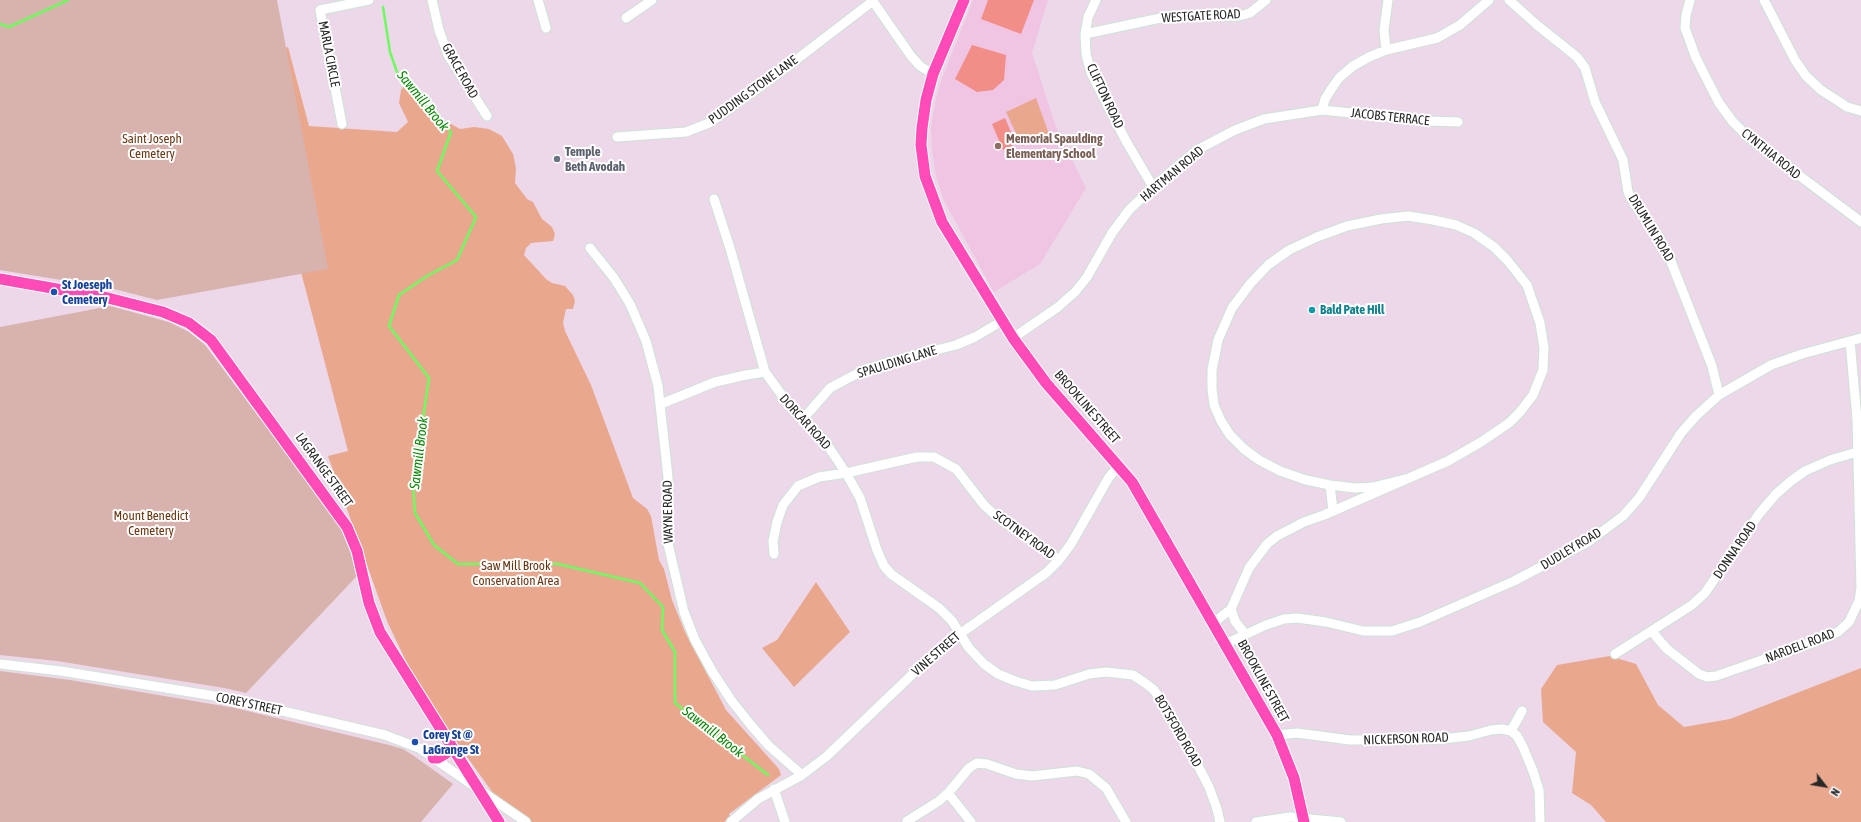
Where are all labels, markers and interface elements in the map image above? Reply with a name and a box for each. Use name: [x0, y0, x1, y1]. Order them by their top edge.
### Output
street label: WESTGATE ROAD: [1161, 6, 1241, 26]
street label: MARLA CIRCLE: [315, 20, 343, 88]
street label: GRACE ROAD: [439, 41, 481, 101]
street label: PUDDING STONE LANE: [705, 52, 801, 128]
street label: CLIFTON ROAD: [1083, 61, 1127, 131]
water label: Sawmill Brook: [393, 67, 453, 135]
street label: JACOBS TERRACE: [1350, 105, 1430, 129]
street label: CYNTHIA ROAD: [1738, 125, 1804, 183]
park label: Saint Joseph Cemetery: [122, 131, 182, 162]
place label: Memorial Spaulding Elementary School: [1006, 131, 1102, 162]
marker: Memorial Spaulding Elementary School: [993, 141, 1003, 151]
street label: HARTMAN ROAD: [1137, 143, 1207, 205]
place label: Temple Beth Avodah: [565, 144, 625, 175]
marker: Temple Beth Avodah: [552, 154, 562, 164]
street label: DRUMLIN ROAD: [1625, 192, 1677, 264]
place label: St Joeseph Cemetery: [62, 277, 112, 308]
marker: St Joeseph Cemetery: [49, 287, 59, 297]
place label: Bald Pate Hill: [1320, 302, 1384, 318]
marker: Bald Pate Hill: [1307, 305, 1317, 315]
street label: SPAULDING LANE: [856, 343, 938, 381]
street label: BROOKLINE STREET: [1051, 367, 1123, 447]
street label: DORCAR ROAD: [776, 391, 834, 453]
water label: Sawmill Brook: [406, 416, 432, 490]
street label: LAGRANGE STREET: [292, 430, 356, 510]
street label: WAYNE ROAD: [660, 480, 676, 544]
street label: SCOTNEY ROAD: [990, 507, 1058, 563]
park label: Mount Benedict Cemetery: [114, 508, 188, 539]
street label: DONNA ROAD: [1710, 518, 1760, 582]
street label: DUDLEY ROAD: [1538, 525, 1604, 573]
park label: Saw Mill Brook Conservation Area: [473, 558, 559, 589]
street label: NARDELL ROAD: [1763, 626, 1837, 666]
street label: VINE STREET: [909, 629, 963, 679]
street label: BROOKLINE STREET: [1234, 637, 1292, 725]
street label: COREY STREET: [214, 689, 284, 719]
street label: BOTSFORD ROAD: [1151, 692, 1205, 770]
water label: Sawmill Brook: [679, 703, 747, 761]
place label: Corey St @ LaGrange St: [423, 727, 479, 758]
street label: NICKERSON ROAD: [1363, 730, 1449, 748]
marker: Corey St @ LaGrange St: [410, 737, 420, 747]
north arrow: [1805, 766, 1845, 806]
text: N: [1828, 786, 1842, 798]

